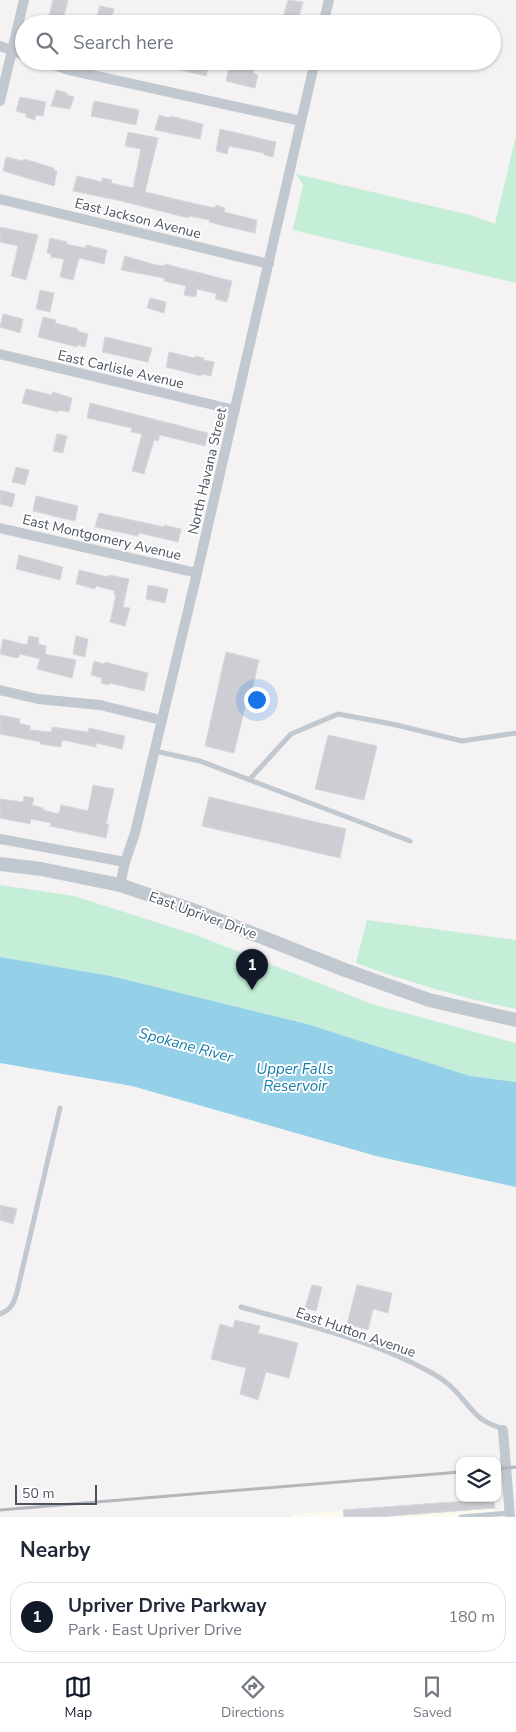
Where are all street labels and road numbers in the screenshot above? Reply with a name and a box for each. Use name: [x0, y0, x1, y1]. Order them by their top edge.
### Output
street label: East Jackson Avenue: [73, 194, 203, 243]
street label: East Carlisle Avenue: [56, 346, 186, 393]
street label: North Havana Street: [184, 406, 231, 536]
street label: East Montgomery Avenue: [21, 510, 183, 565]
street label: East Upriver Drive: [146, 887, 259, 944]
street label: East Hutton Avenue: [293, 1303, 418, 1362]

